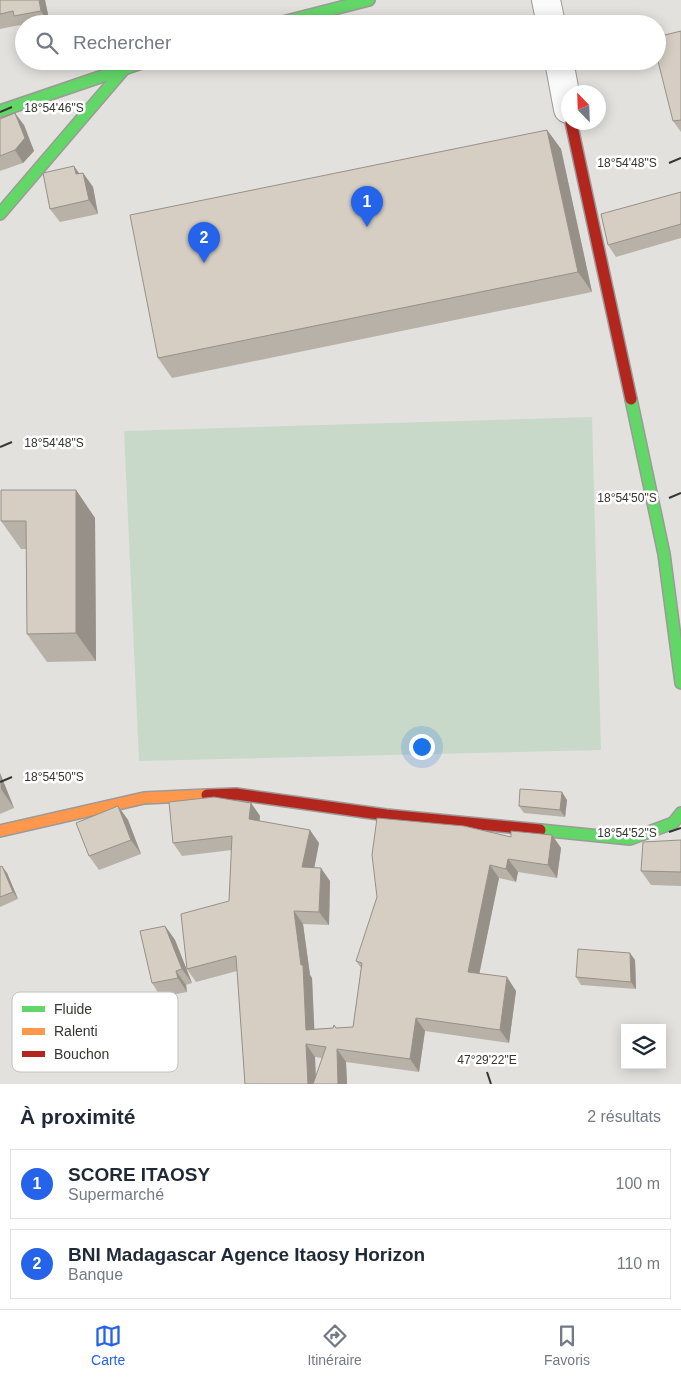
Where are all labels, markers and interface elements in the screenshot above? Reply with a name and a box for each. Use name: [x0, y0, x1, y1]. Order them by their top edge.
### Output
search box: [15, 15, 666, 70]
icon: search: [33, 29, 61, 57]
text: Rechercher: [73, 32, 171, 53]
north arrow: [561, 85, 606, 130]
text: 18°54'46"S: [24, 101, 84, 115]
text: 18°54'48"S: [597, 156, 657, 170]
pin: 1: [351, 186, 383, 227]
pin: 2: [188, 222, 220, 263]
text: 18°54'48"S: [24, 436, 84, 450]
text: 18°54'50"S: [597, 491, 657, 505]
your location: [409, 734, 435, 760]
text: 18°54'50"S: [24, 770, 84, 784]
text: 18°54'52"S: [597, 826, 657, 840]
legend: [12, 992, 178, 1072]
text: Fluide: [54, 1001, 92, 1017]
text: Ralenti: [54, 1023, 98, 1039]
map controls: [621, 1024, 666, 1069]
button: layers: [621, 1024, 666, 1069]
text: Bouchon: [54, 1046, 109, 1062]
text: 47°29'22"E: [457, 1053, 517, 1067]
text: À proximité: [20, 1105, 136, 1128]
text: 2 résultats: [587, 1108, 661, 1125]
text: SCORE ITAOSY: [68, 1164, 210, 1185]
text: 1: [33, 1175, 41, 1192]
text: 100 m: [616, 1175, 660, 1192]
text: Supermarché: [68, 1186, 164, 1203]
text: BNI Madagascar Agence Itaosy Horizon: [68, 1244, 425, 1265]
text: 2: [33, 1255, 41, 1272]
text: 110 m: [617, 1255, 660, 1272]
text: Banque: [68, 1266, 123, 1283]
tab: Carte: [91, 1322, 125, 1368]
tab: Itinéraire: [307, 1322, 362, 1368]
tab: Favoris: [544, 1322, 590, 1368]

